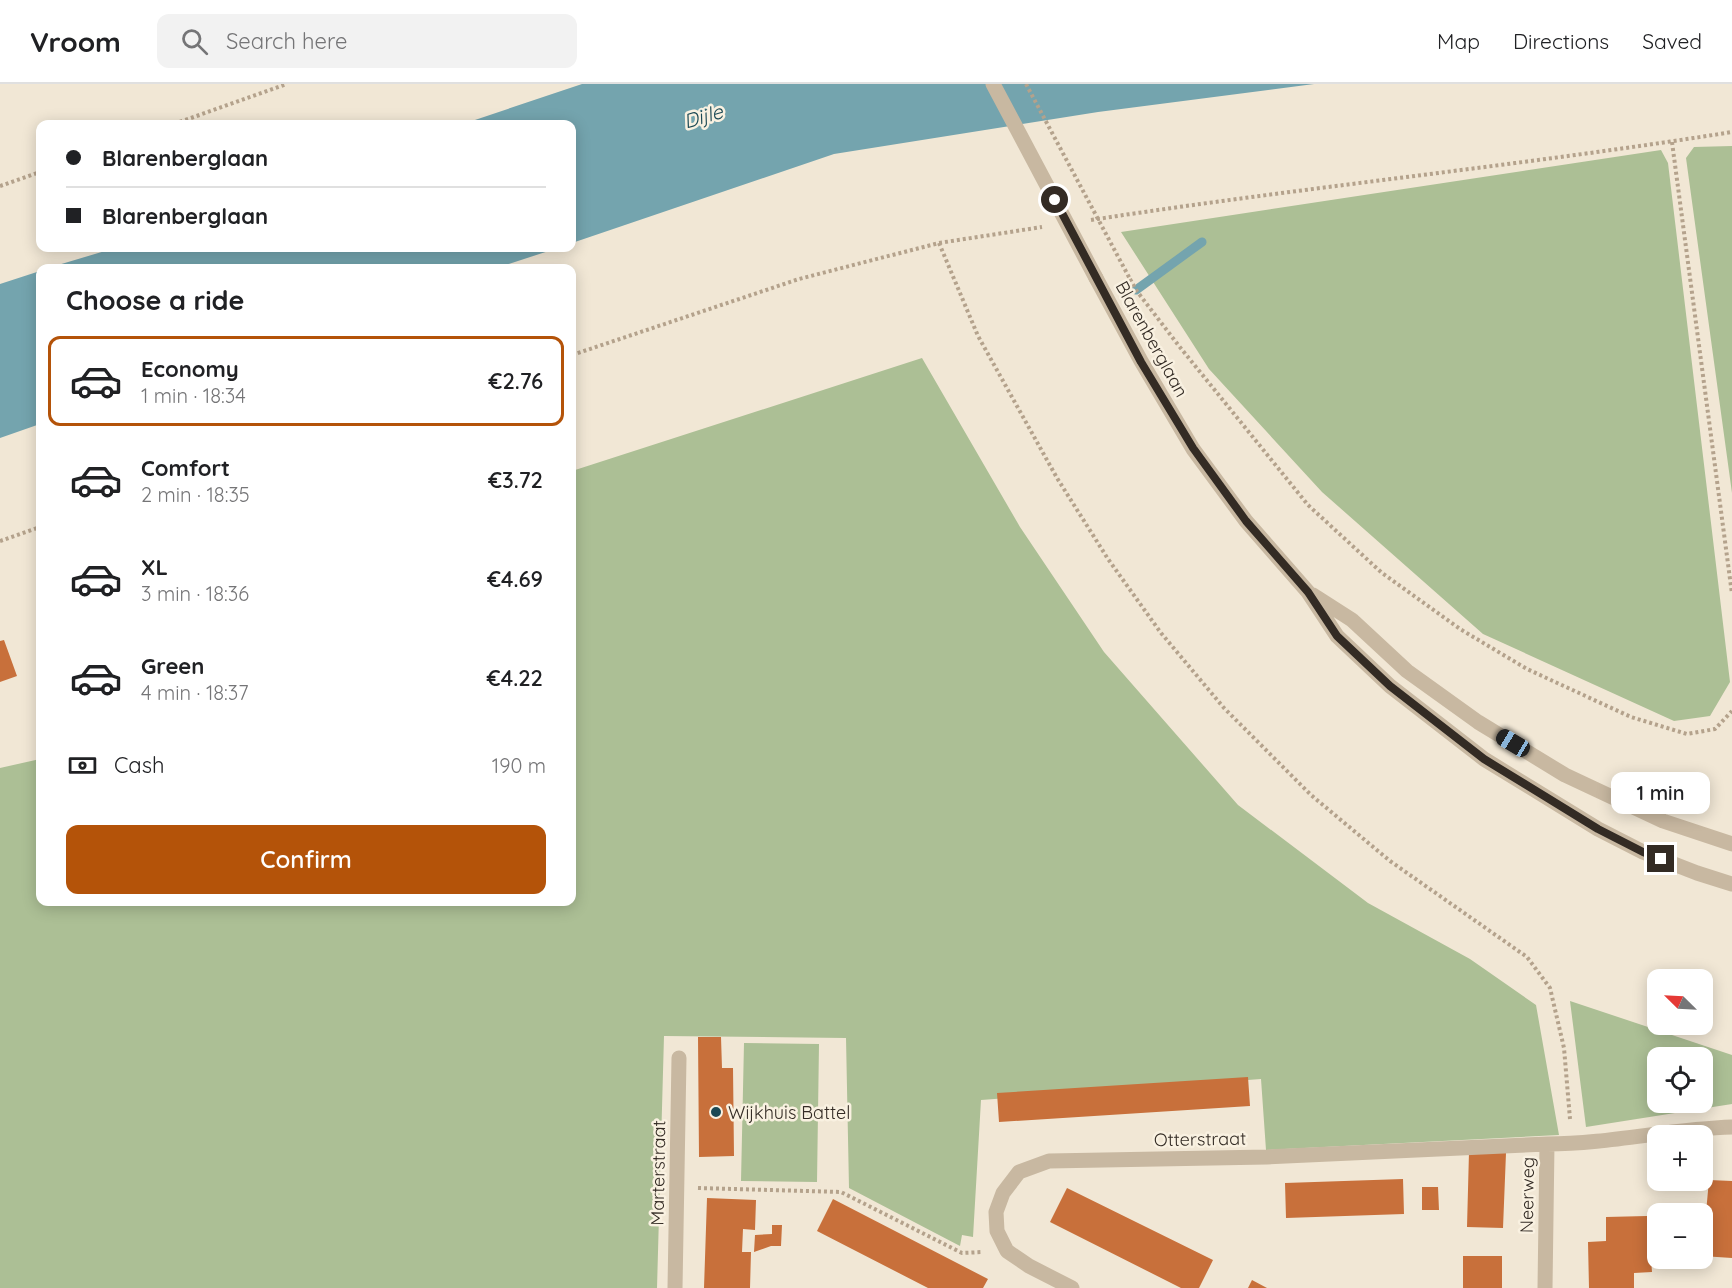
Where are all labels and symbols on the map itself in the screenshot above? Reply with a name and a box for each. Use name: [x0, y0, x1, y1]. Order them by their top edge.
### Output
water label: Dijle: [680, 98, 726, 133]
route start: [1041, 186, 1068, 213]
street label: Blarenberglaan: [1111, 277, 1193, 401]
car: [1493, 726, 1533, 760]
callout: 1 min: [1612, 772, 1710, 814]
route end: [1647, 845, 1674, 872]
north arrow: [1647, 969, 1713, 1035]
place label: Wijkhuis Battel: [728, 1101, 850, 1124]
marker: Wijkhuis Battel: [709, 1105, 723, 1119]
street label: Marterstraat: [646, 1120, 670, 1226]
street label: Otterstraat: [1154, 1127, 1246, 1151]
street label: Neerweg: [1515, 1157, 1539, 1233]

